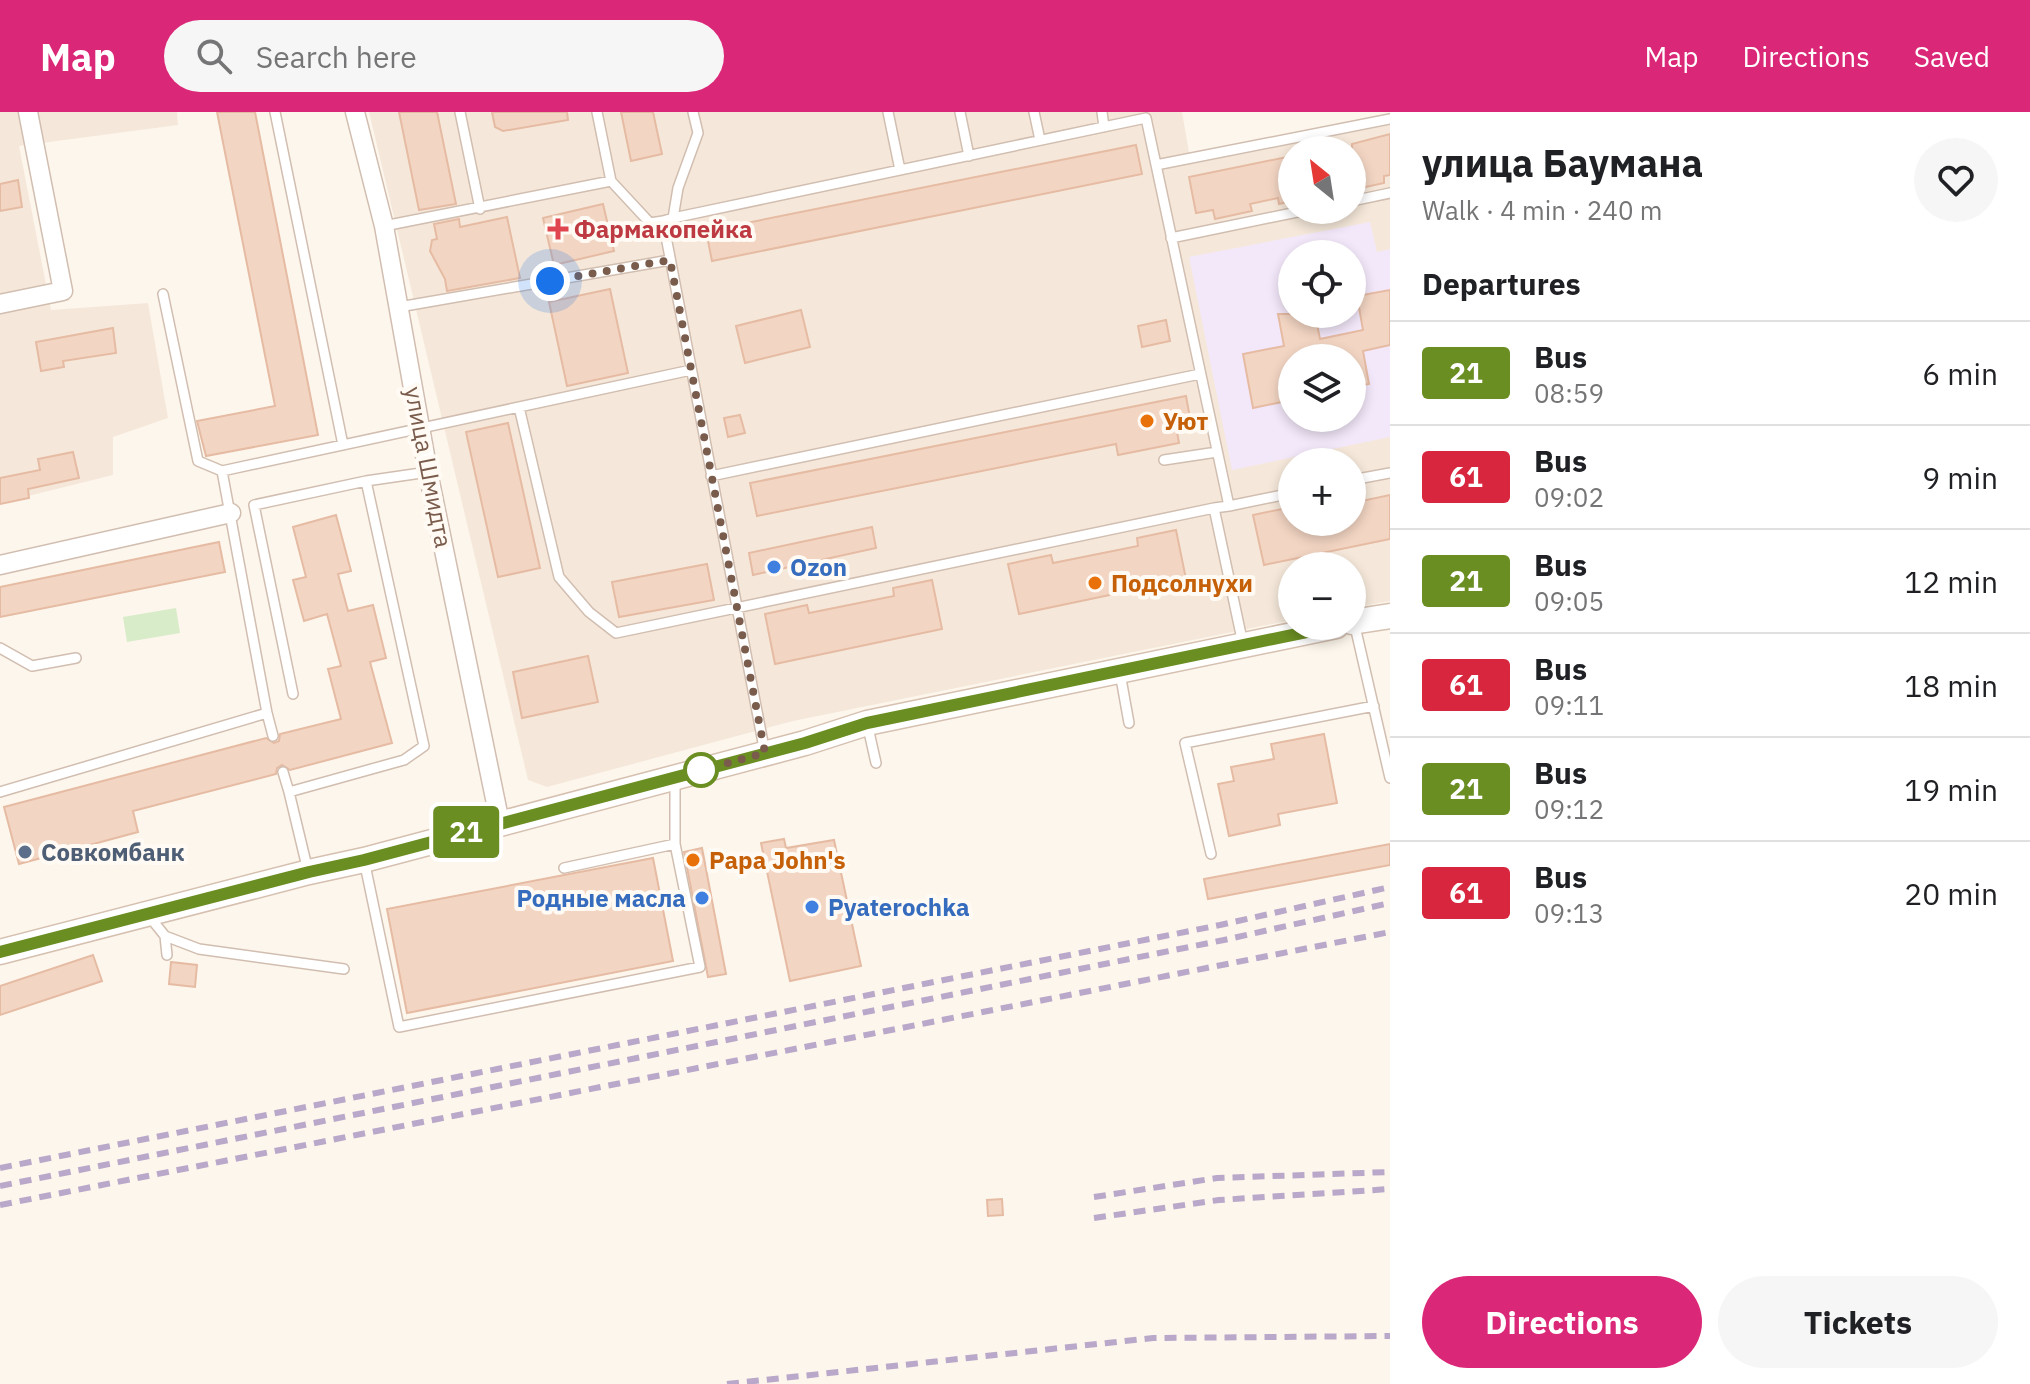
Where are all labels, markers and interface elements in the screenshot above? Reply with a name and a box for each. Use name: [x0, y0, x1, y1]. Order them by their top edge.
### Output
search box: [164, 20, 724, 92]
text: Map: [40, 32, 116, 81]
icon: search: [192, 34, 236, 78]
text: Search here: [256, 37, 417, 76]
text: Map: [1644, 38, 1698, 75]
text: Directions: [1742, 38, 1870, 75]
text: Saved: [1914, 38, 1990, 75]
north arrow: [1278, 136, 1366, 224]
map controls: [1278, 136, 1366, 640]
text: улица Баумана: [1422, 138, 1703, 187]
button: heart: [1914, 138, 1998, 222]
text: Walk · 4 min · 240 m: [1422, 193, 1662, 227]
place label: Фармакопейка: [574, 213, 753, 245]
marker: Фармакопейка: [549, 220, 567, 238]
button: locate: [1278, 240, 1366, 328]
your location: [530, 261, 570, 301]
text: Departures: [1422, 264, 1581, 303]
text: Bus: [1534, 337, 1587, 376]
button: layers: [1278, 344, 1366, 432]
text: 21: [1449, 354, 1483, 391]
text: 6 min: [1922, 354, 1998, 393]
text: 08:59: [1534, 376, 1604, 410]
street label: улица Шмидта: [398, 384, 460, 550]
place label: Уют: [1163, 405, 1208, 437]
marker: Уют: [1138, 412, 1156, 430]
text: Bus: [1534, 441, 1587, 480]
button: +: [1278, 448, 1366, 536]
text: 61: [1449, 458, 1483, 495]
text: 9 min: [1922, 458, 1998, 497]
text: 09:02: [1534, 480, 1604, 514]
text: Bus: [1534, 545, 1587, 584]
place label: Ozon: [790, 551, 847, 583]
button: −: [1278, 552, 1366, 640]
marker: Ozon: [765, 558, 783, 576]
text: 21: [1449, 562, 1483, 599]
text: 12 min: [1904, 562, 1998, 601]
place label: Подсолнухи: [1111, 567, 1253, 599]
marker: Подсолнухи: [1086, 574, 1104, 592]
text: 09:05: [1534, 584, 1604, 618]
text: Bus: [1534, 649, 1587, 688]
text: 61: [1449, 666, 1483, 703]
text: 18 min: [1904, 666, 1998, 705]
text: 09:11: [1534, 688, 1604, 722]
unlabelled marker: [684, 753, 718, 787]
text: Bus: [1534, 753, 1587, 792]
text: 21: [1449, 770, 1483, 807]
text: 19 min: [1904, 770, 1998, 809]
text: 09:12: [1534, 792, 1604, 826]
line badge: 21: [430, 806, 502, 858]
text: 21: [449, 813, 483, 850]
place label: Совкомбанк: [41, 836, 185, 868]
marker: Совкомбанк: [16, 843, 34, 861]
place label: Papa John's: [709, 844, 846, 876]
marker: Papa John's: [684, 851, 702, 869]
text: Bus: [1534, 857, 1587, 896]
text: 61: [1449, 874, 1483, 911]
text: 20 min: [1904, 874, 1998, 913]
place label: Родные масла: [517, 882, 686, 914]
marker: Родные масла: [693, 889, 711, 907]
place label: Pyaterochka: [828, 891, 970, 923]
text: 09:13: [1534, 896, 1604, 930]
marker: Pyaterochka: [803, 898, 821, 916]
button: Directions: [1422, 1276, 1702, 1368]
button: Tickets: [1718, 1276, 1998, 1368]

